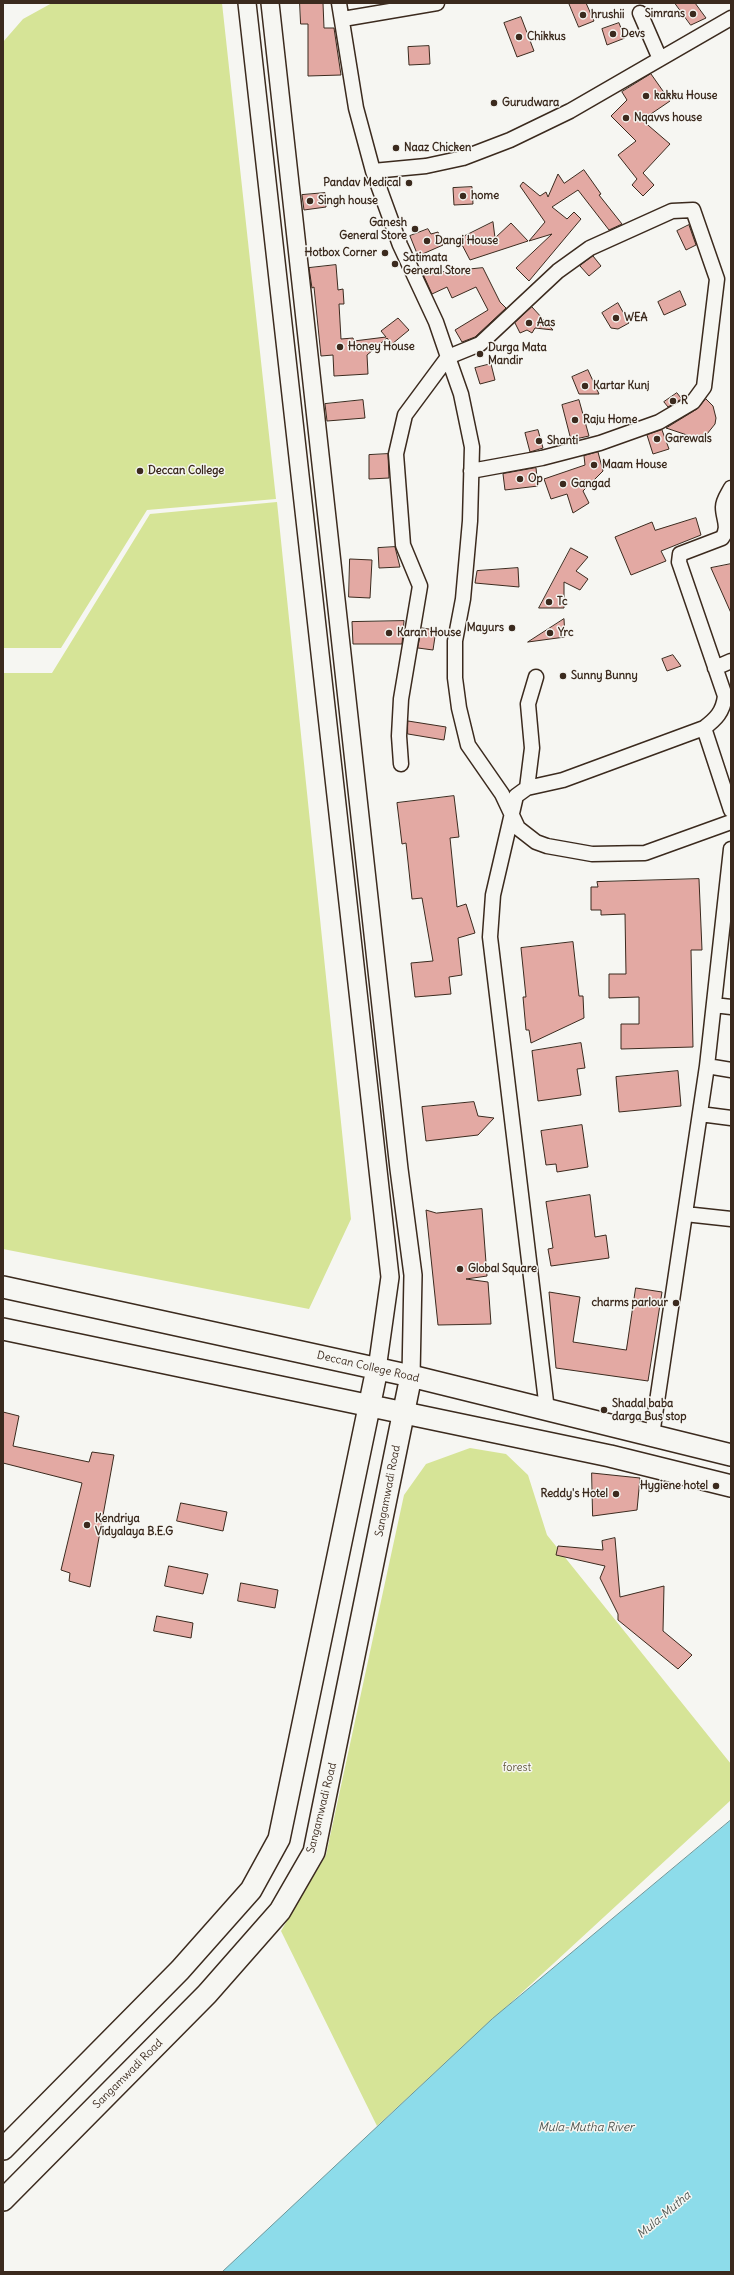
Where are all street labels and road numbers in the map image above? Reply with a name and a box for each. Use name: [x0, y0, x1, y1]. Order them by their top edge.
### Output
street label: Deccan College Road: [316, 1349, 420, 1385]
street label: Sangamwadi Road: [373, 1444, 403, 1538]
street label: Sangamwadi Road: [304, 1761, 340, 1855]
street label: Sangamwadi Road: [90, 2036, 166, 2112]

